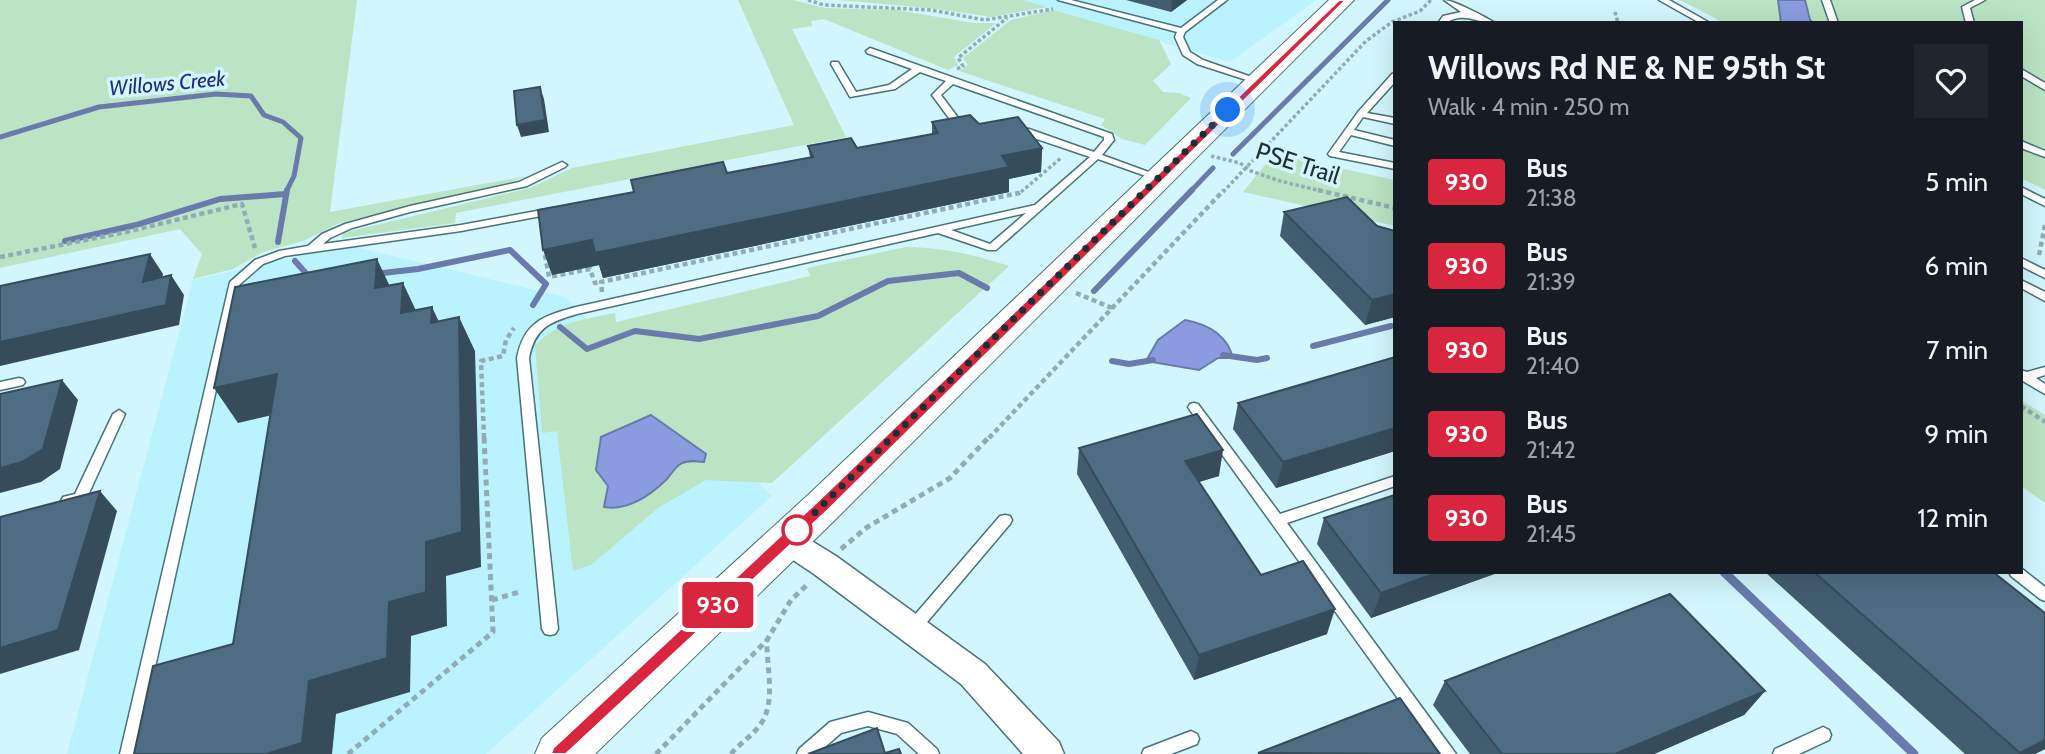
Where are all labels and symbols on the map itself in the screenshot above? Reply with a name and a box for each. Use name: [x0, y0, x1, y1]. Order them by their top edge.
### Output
water label: Willows Creek: [108, 65, 227, 101]
your location: [1210, 92, 1245, 127]
street label: PSE Trail: [1252, 136, 1344, 190]
unlabelled marker: [782, 515, 812, 545]
line badge: 930: [678, 582, 758, 628]

